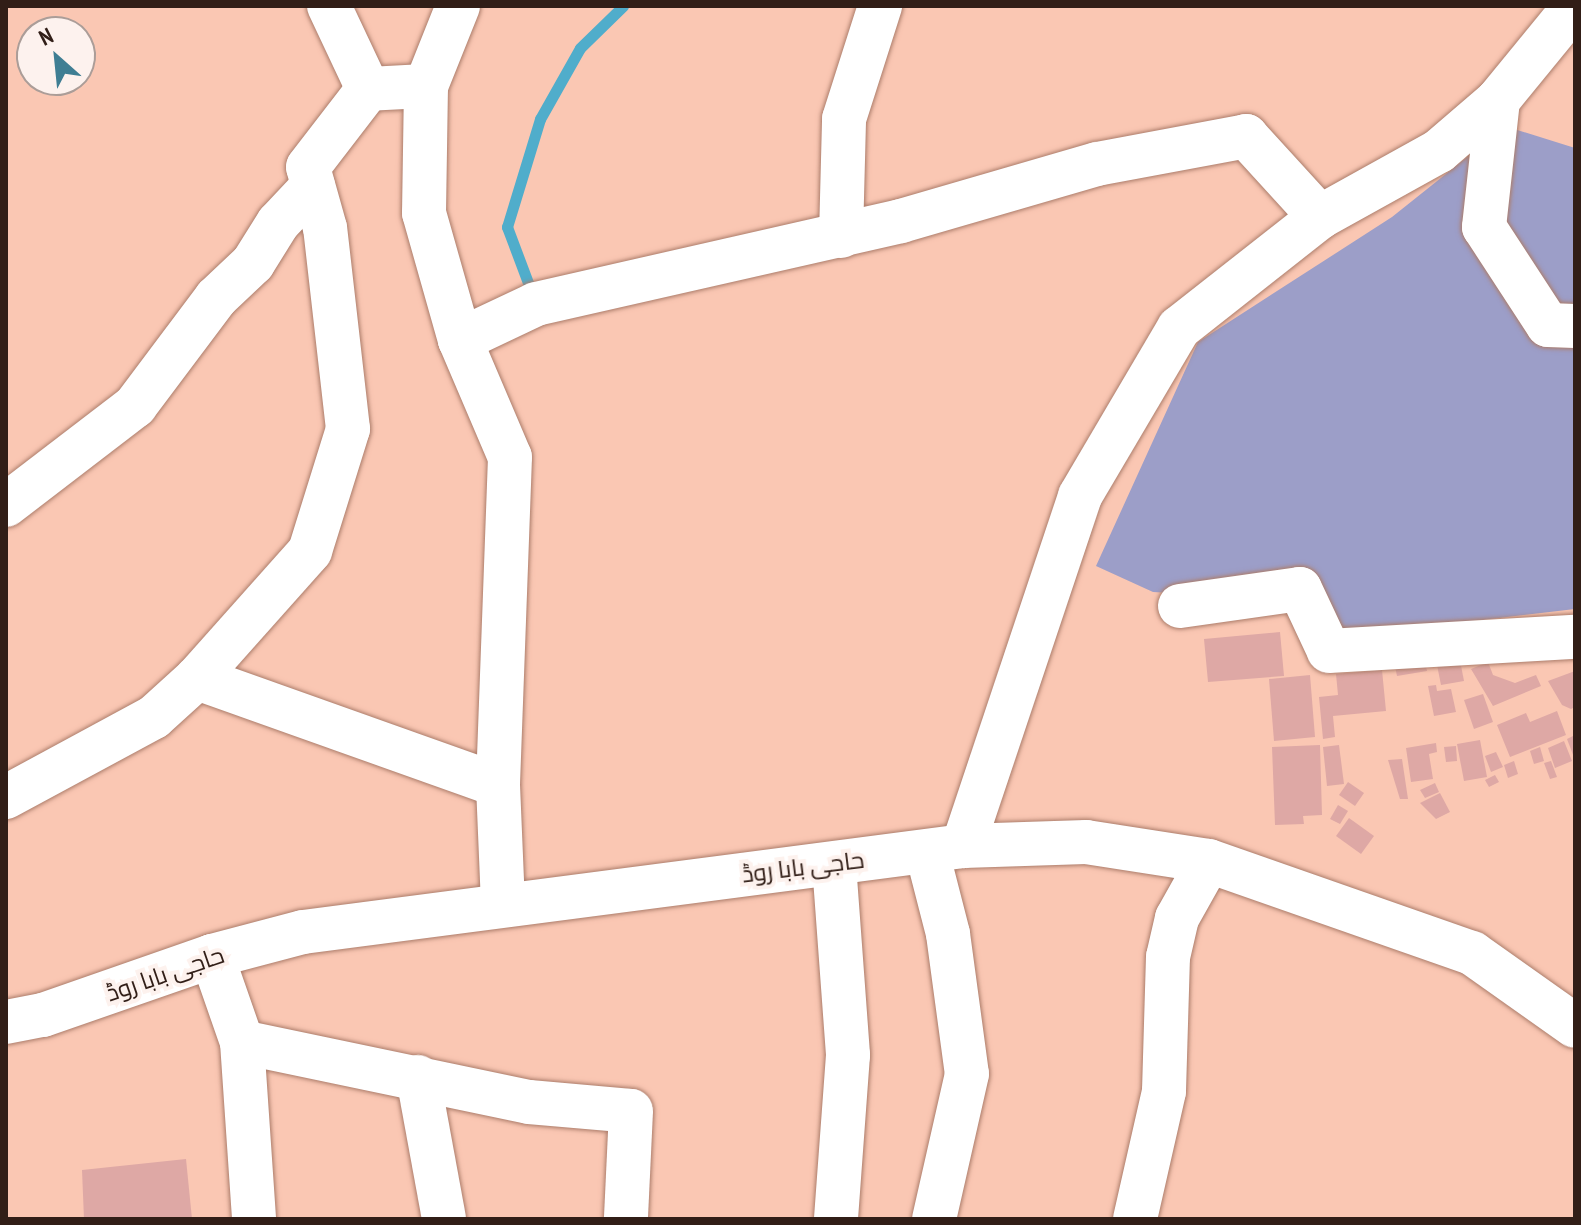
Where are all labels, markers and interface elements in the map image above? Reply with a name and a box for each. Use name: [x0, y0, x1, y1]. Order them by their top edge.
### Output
north arrow: [16, 16, 96, 96]
text: N: [34, 21, 58, 52]
street label: حاجی بابا روڈ: [740, 845, 866, 889]
street label: حاجی بابا روڈ: [102, 940, 228, 1008]

